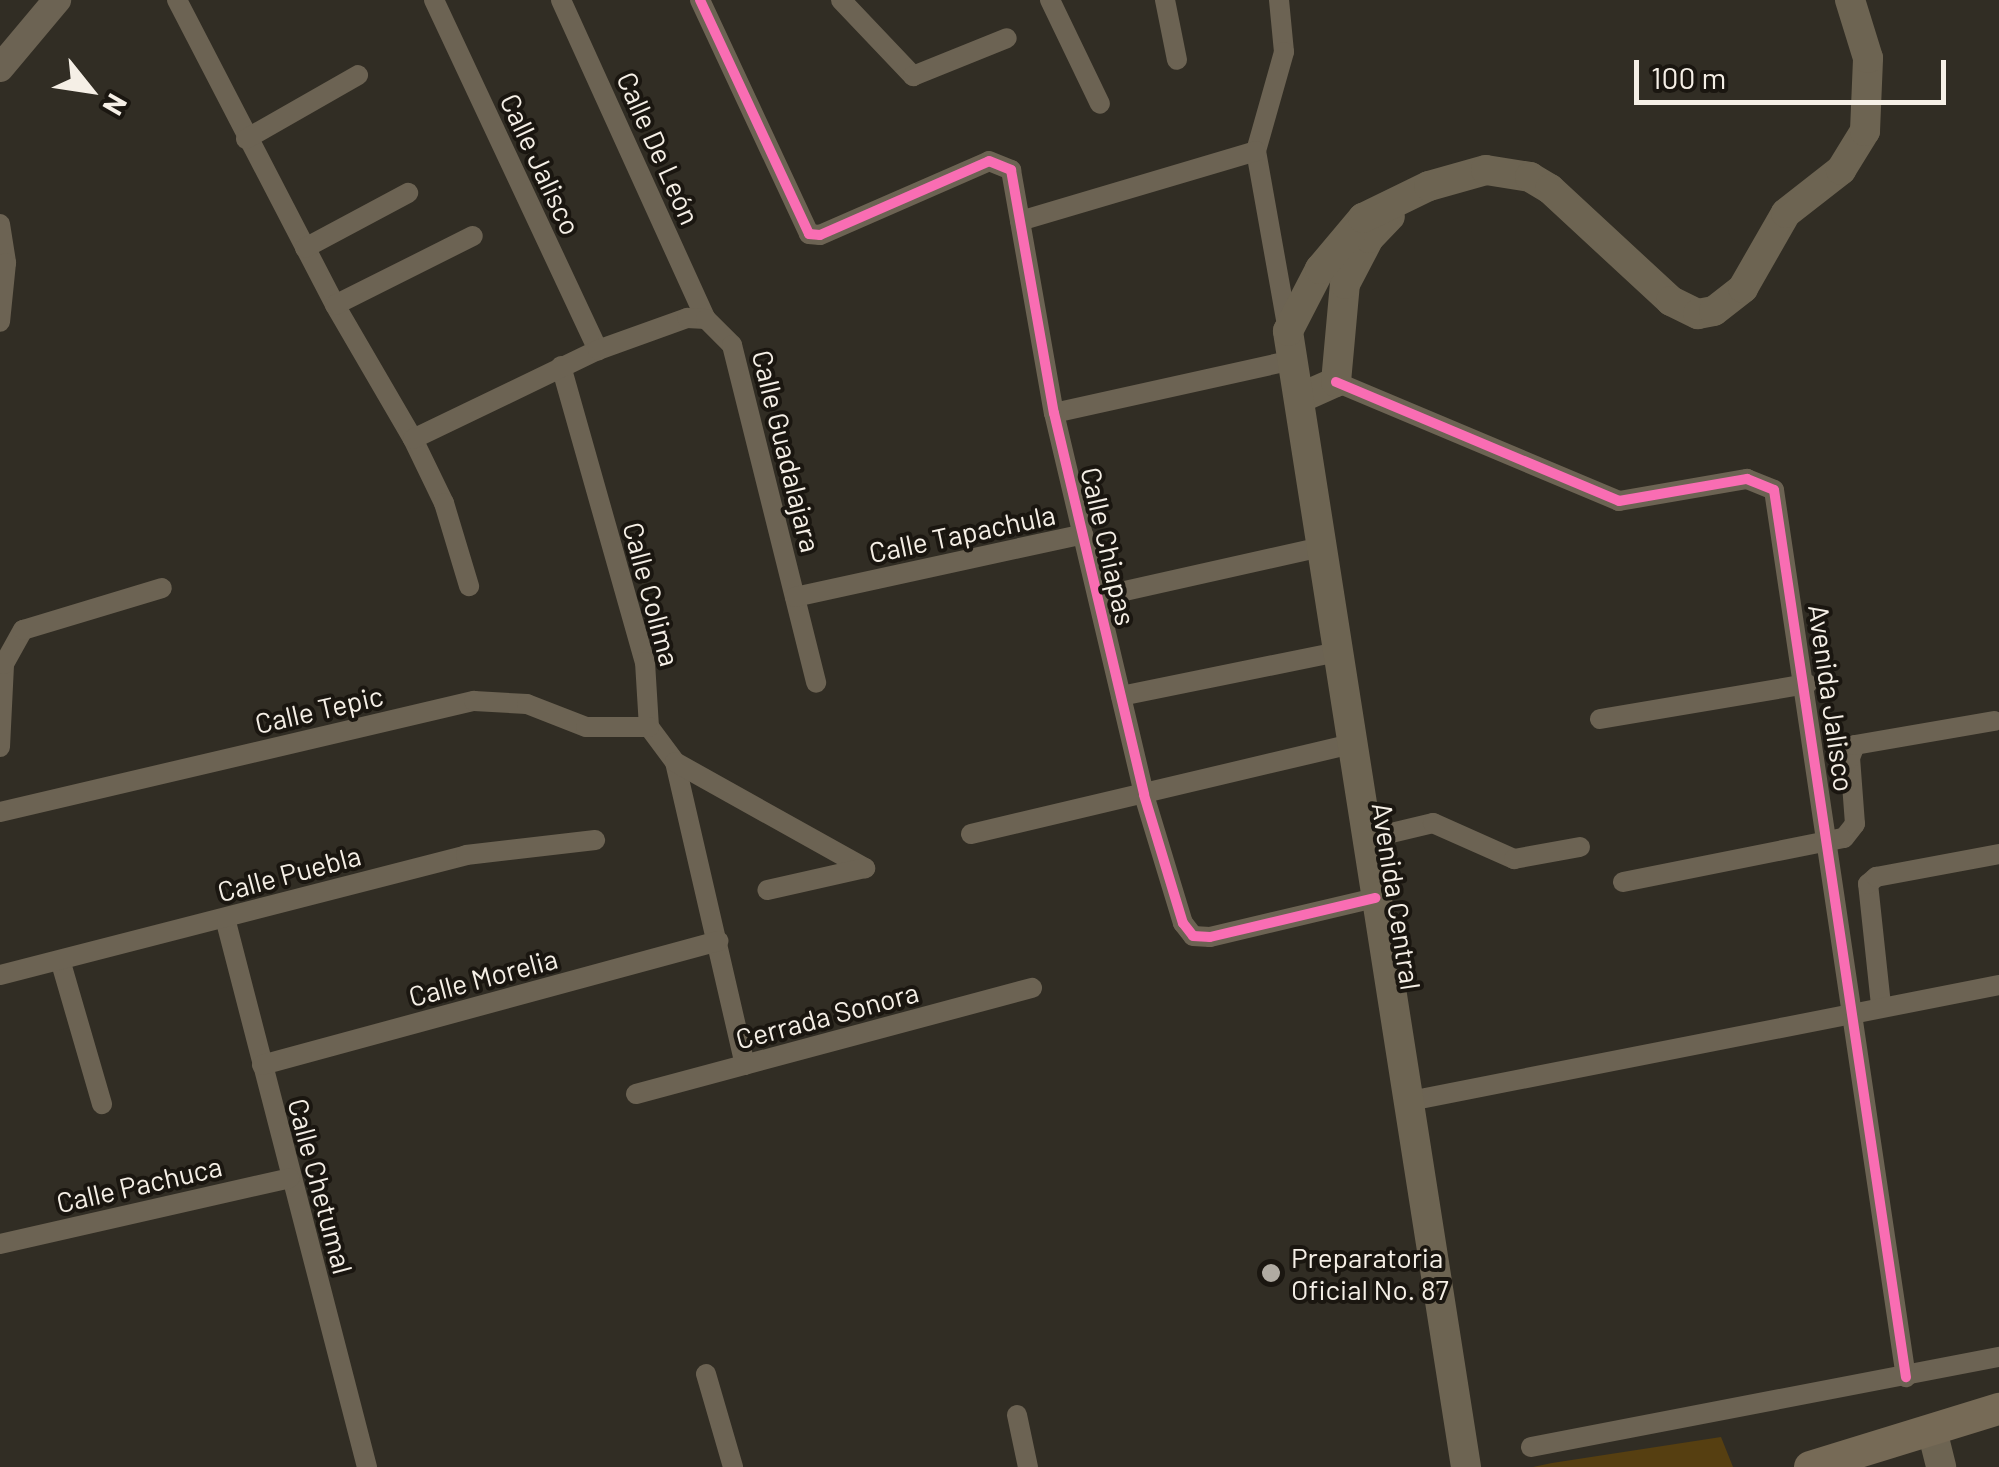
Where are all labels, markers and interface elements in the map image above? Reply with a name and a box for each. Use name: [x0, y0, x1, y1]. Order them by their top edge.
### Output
north arrow: [40, 40, 140, 140]
scale bar: [1639, 40, 1952, 102]
text: 100 m: [1651, 59, 1726, 95]
street label: Calle De León: [610, 67, 708, 229]
text: N: [97, 88, 135, 122]
street label: Calle Jalisco: [494, 88, 588, 240]
street label: Calle Guadalajara: [746, 347, 828, 555]
street label: Calle Chiapas: [1074, 464, 1144, 628]
street label: Calle Tapachula: [866, 497, 1058, 569]
street label: Calle Colima: [617, 518, 687, 670]
street label: Avenida Jalisco: [1802, 602, 1862, 794]
street label: Calle Tepic: [252, 678, 386, 740]
street label: Avenida Central: [1366, 800, 1428, 992]
street label: Calle Puebla: [214, 838, 364, 908]
street label: Calle Morelia: [405, 941, 561, 1013]
street label: Cerrada Sonora: [732, 974, 922, 1056]
street label: Calle Chetumal: [281, 1095, 361, 1277]
street label: Calle Pachuca: [53, 1149, 225, 1219]
place label: Preparatoria Oficial No. 87: [1291, 1240, 1449, 1306]
marker: Preparatoria Oficial No. 87: [1260, 1262, 1282, 1284]

